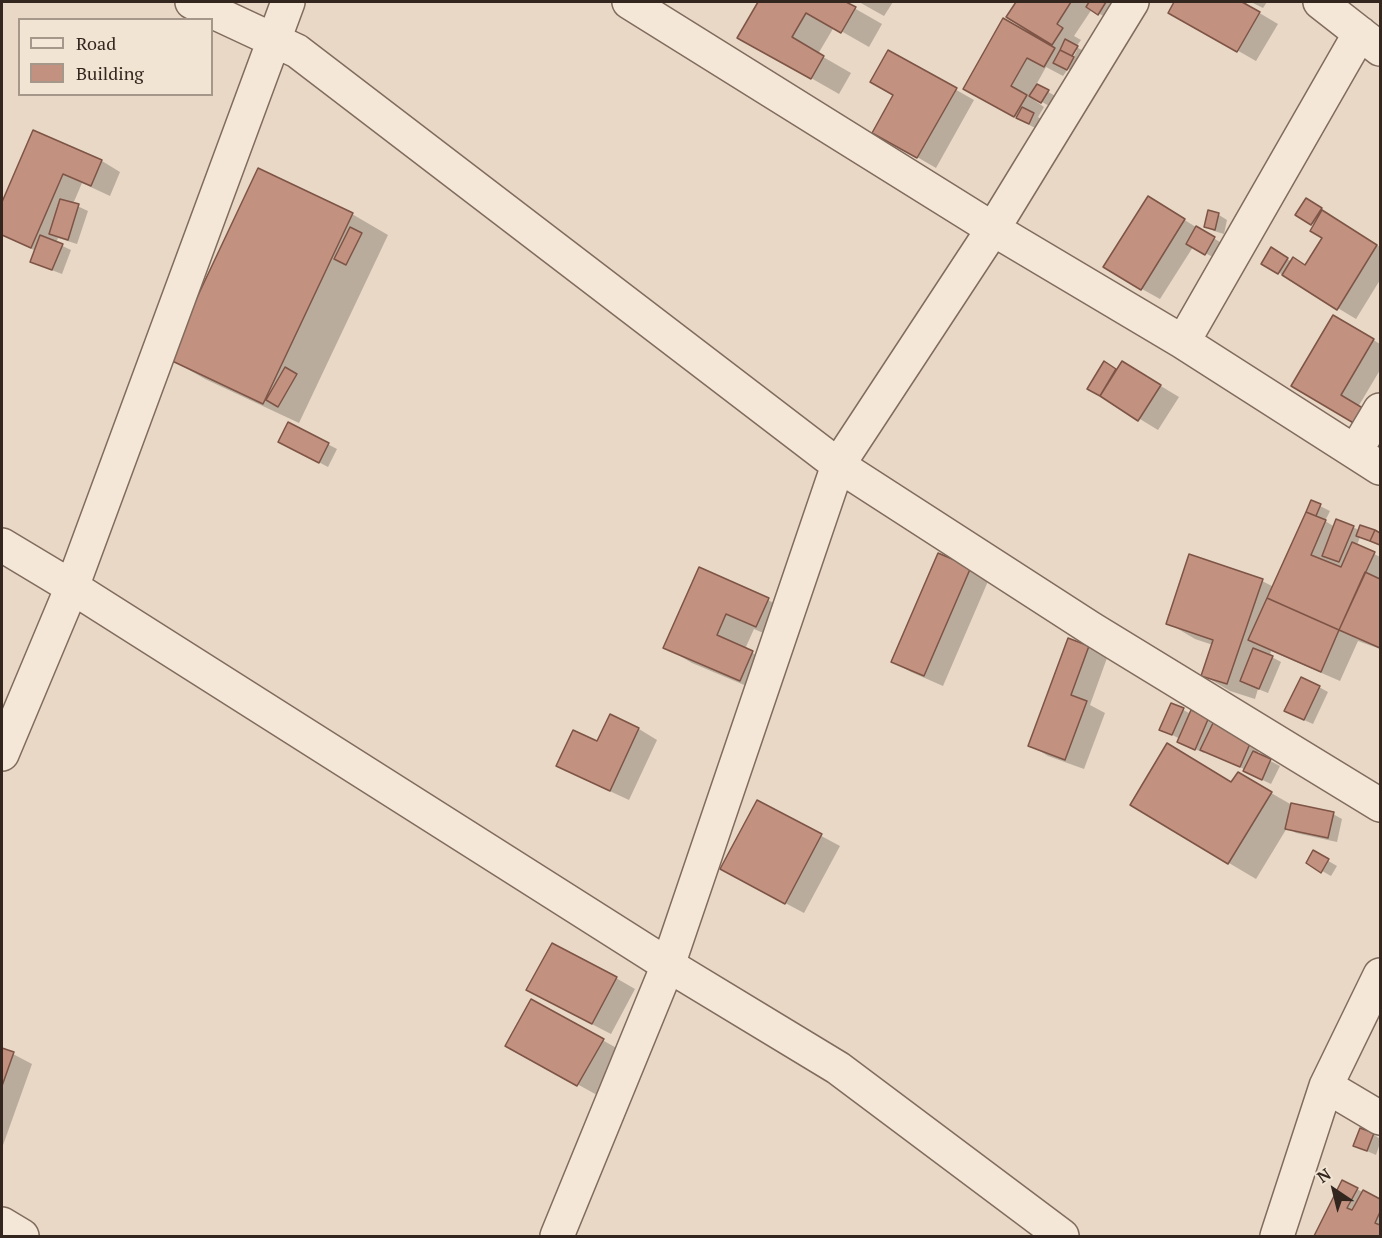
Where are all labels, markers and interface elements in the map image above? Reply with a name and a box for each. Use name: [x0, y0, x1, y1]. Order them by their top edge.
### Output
legend: [18, 18, 213, 96]
text: Road: [76, 31, 116, 55]
text: Building: [76, 61, 144, 85]
north arrow: [1304, 1160, 1364, 1220]
text: N: [1312, 1163, 1335, 1188]

